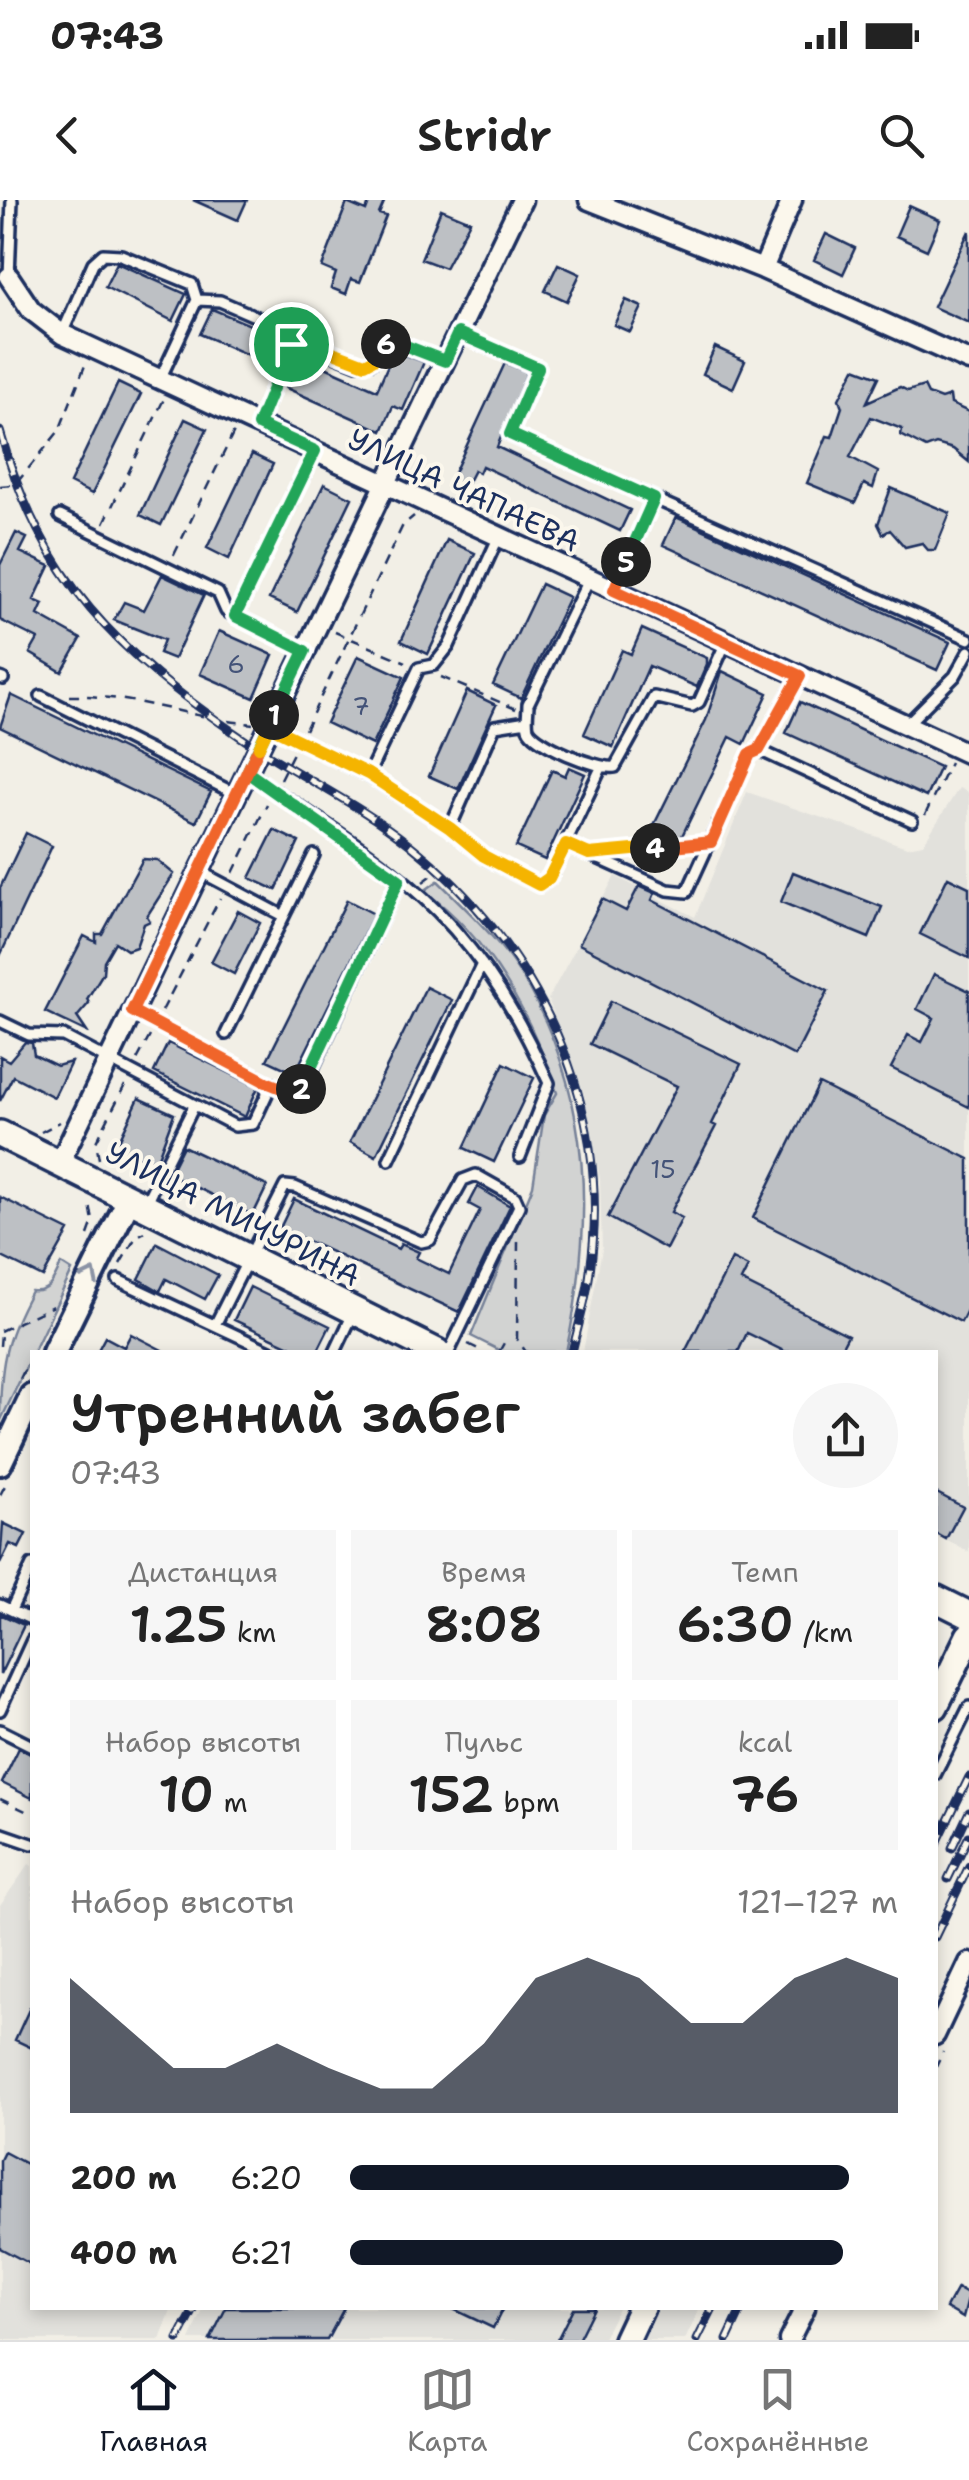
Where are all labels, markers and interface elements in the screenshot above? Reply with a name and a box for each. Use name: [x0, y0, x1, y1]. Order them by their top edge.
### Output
text: 07:43: [50, 10, 164, 61]
text: Stridr: [417, 105, 552, 165]
icon: back: [40, 108, 95, 163]
icon: search: [874, 108, 929, 163]
pin: [249, 302, 334, 387]
icon: arrive: [264, 317, 319, 372]
pin: 6: [361, 319, 411, 369]
text: 6: [376, 325, 396, 363]
street label: УЛИЦА ЧАПАЕВА: [341, 418, 587, 562]
pin: 5: [601, 537, 651, 587]
text: 5: [617, 543, 635, 581]
house number: 6: [227, 647, 245, 681]
house number: 7: [352, 689, 370, 723]
pin: 1: [249, 690, 299, 740]
text: 1: [268, 696, 280, 734]
pin: 4: [630, 823, 680, 873]
text: 4: [645, 829, 665, 867]
pin: 2: [276, 1064, 326, 1114]
text: 2: [291, 1070, 311, 1108]
street label: УЛИЦА МИЧУРИНА: [98, 1132, 368, 1296]
house number: 15: [650, 1152, 676, 1186]
one-way arrow: [79, 1268, 99, 1286]
text: Утренний забег: [70, 1376, 520, 1450]
button: share: [793, 1383, 898, 1488]
text: 07:43: [70, 1451, 161, 1494]
text: Дистанция: [128, 1553, 278, 1591]
text: Время: [441, 1553, 527, 1591]
text: Темп: [731, 1553, 799, 1591]
text: 1.25: [130, 1591, 227, 1658]
text: 8:08: [425, 1591, 543, 1658]
text: 6:30: [677, 1591, 794, 1658]
text: km: [227, 1613, 276, 1651]
text: /km: [794, 1613, 853, 1651]
text: Набор высоты: [105, 1723, 301, 1761]
text: Пульс: [445, 1723, 523, 1761]
text: kcal: [738, 1723, 792, 1761]
text: 10: [158, 1761, 214, 1828]
text: 152: [408, 1761, 494, 1828]
text: 76: [730, 1761, 800, 1828]
text: m: [214, 1783, 248, 1821]
text: bpm: [494, 1783, 560, 1821]
text: Набор высоты: [70, 1880, 295, 1923]
text: 121–127 m: [737, 1880, 898, 1923]
text: 200 m: [70, 2156, 177, 2199]
text: 6:20: [230, 2156, 302, 2199]
text: 400 m: [70, 2231, 177, 2274]
text: 6:21: [230, 2231, 293, 2274]
tab: Главная: [100, 2362, 208, 2460]
tab: Карта: [407, 2362, 487, 2460]
tab: Сохранённые: [686, 2362, 869, 2460]

